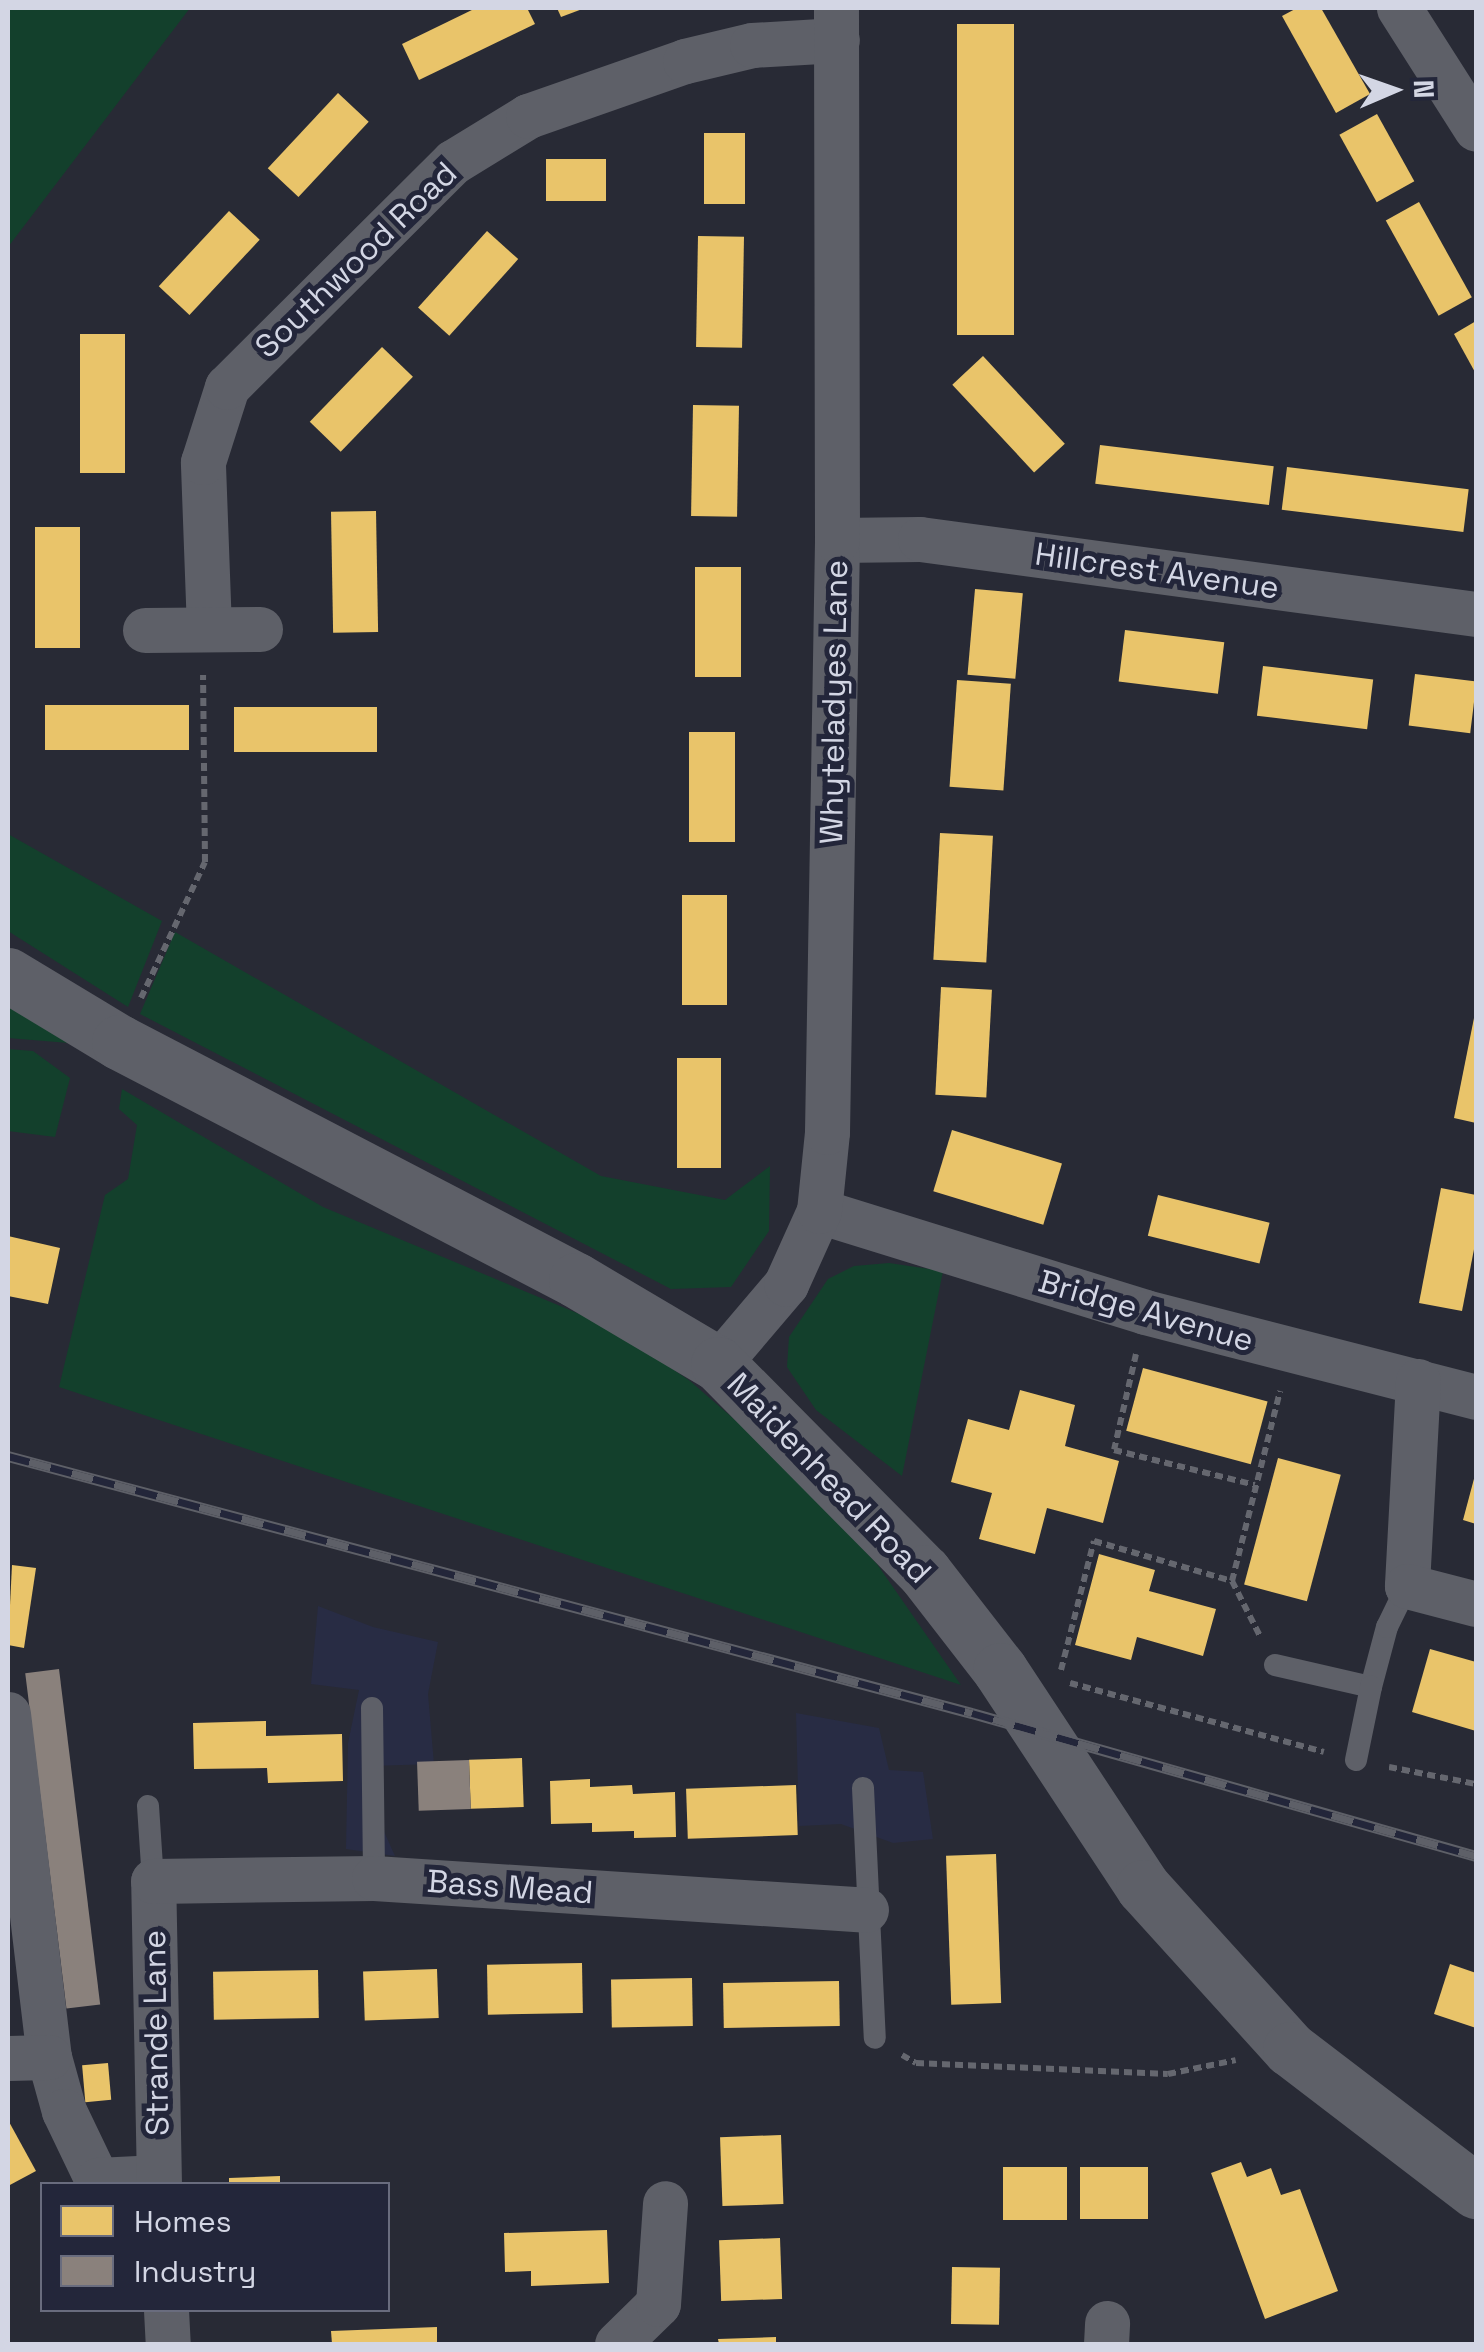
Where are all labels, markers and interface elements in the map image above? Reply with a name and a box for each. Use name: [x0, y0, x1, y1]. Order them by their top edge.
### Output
north arrow: [1344, 40, 1444, 140]
text: N: [1406, 79, 1442, 99]
street label: Southwood Road: [247, 154, 465, 366]
street label: Hillcrest Avenue: [1032, 535, 1282, 607]
street label: Whyteladyes Lane: [812, 559, 856, 845]
street label: Bridge Avenue: [1034, 1262, 1258, 1360]
street label: Maidenhead Road: [719, 1365, 939, 1591]
street label: Bass Mead: [426, 1862, 594, 1912]
street label: Strande Lane: [135, 1930, 177, 2136]
legend: [40, 2182, 390, 2312]
text: Homes: [134, 2202, 232, 2241]
text: Industry: [134, 2252, 256, 2291]

